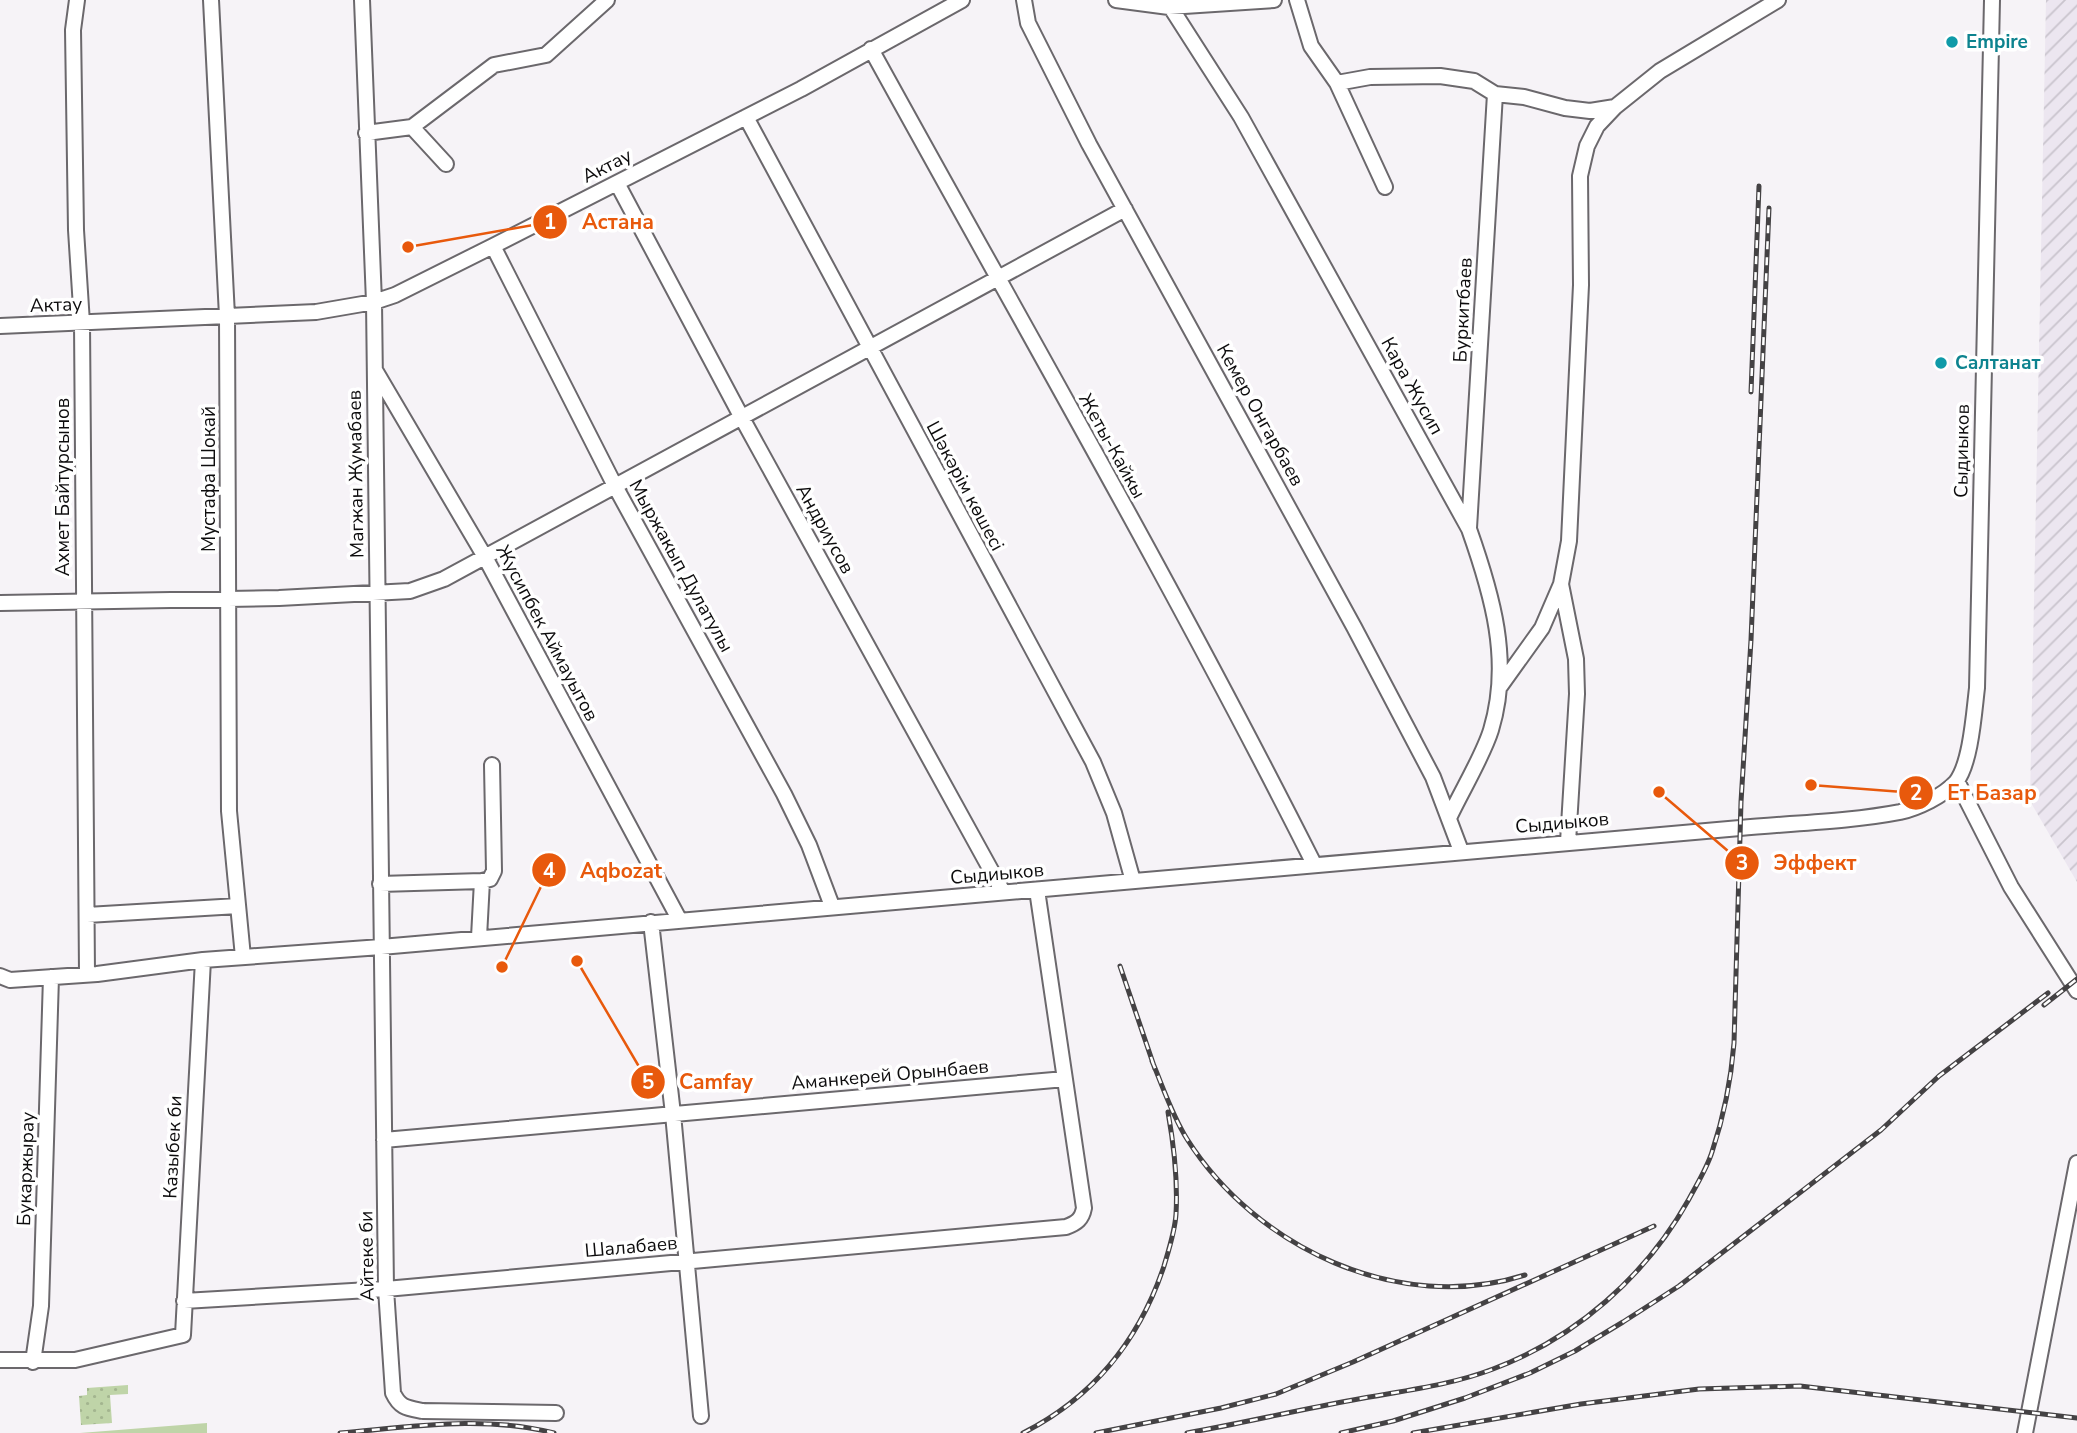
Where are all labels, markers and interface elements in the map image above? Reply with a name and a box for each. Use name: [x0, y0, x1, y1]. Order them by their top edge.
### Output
place label: Empire: [1966, 29, 2028, 55]
marker: Empire: [1944, 34, 1960, 50]
street label: Актау: [578, 142, 636, 189]
callout: Астана: [533, 201, 668, 243]
text: 1: [544, 208, 556, 236]
text: Астана: [582, 208, 654, 236]
street label: Буркитбаев: [1447, 257, 1479, 363]
street label: Актау: [29, 291, 83, 319]
street label: Кара Жусип: [1375, 333, 1449, 439]
street label: Кемер Онгарбаев: [1210, 339, 1310, 491]
place label: Салтанат: [1955, 350, 2041, 376]
marker: Салтанат: [1933, 355, 1949, 371]
street label: Жеты-Кайкы: [1072, 389, 1152, 503]
street label: Магжан Жумабаев: [342, 390, 370, 558]
street label: Ахмет Байтурсынов: [50, 398, 76, 576]
street label: Сыдиыков: [1948, 404, 1976, 498]
street label: Мустафа Шокай: [196, 406, 222, 552]
street label: Шәкәрім көшесі: [920, 416, 1010, 556]
street label: Мыржакып Дулатулы: [623, 475, 739, 657]
street label: Андриусов: [790, 480, 860, 578]
street label: Жусипбек Аймауытов: [490, 540, 604, 726]
callout: Ет Базар: [1898, 772, 2051, 814]
text: 2: [1910, 779, 1922, 807]
text: Ет Базар: [1947, 779, 2037, 807]
street label: Сыдиыков: [1514, 806, 1610, 840]
callout: Эффект: [1725, 842, 1871, 884]
callout: Aqbozat: [531, 849, 676, 891]
text: 3: [1736, 849, 1748, 877]
text: Эффект: [1774, 849, 1856, 877]
text: 4: [543, 857, 556, 885]
text: Aqbozat: [580, 857, 663, 885]
street label: Сыдиыков: [949, 857, 1045, 891]
street label: Аманкерей Орынбаев: [790, 1053, 990, 1097]
callout: Camfay: [630, 1061, 767, 1103]
text: 5: [642, 1068, 654, 1096]
text: Camfay: [679, 1068, 754, 1096]
street label: Казыбек би: [157, 1095, 189, 1199]
street label: Букаржырау: [11, 1111, 41, 1227]
street label: Айтеке би: [353, 1210, 381, 1302]
street label: Шалабаев: [583, 1230, 679, 1264]

